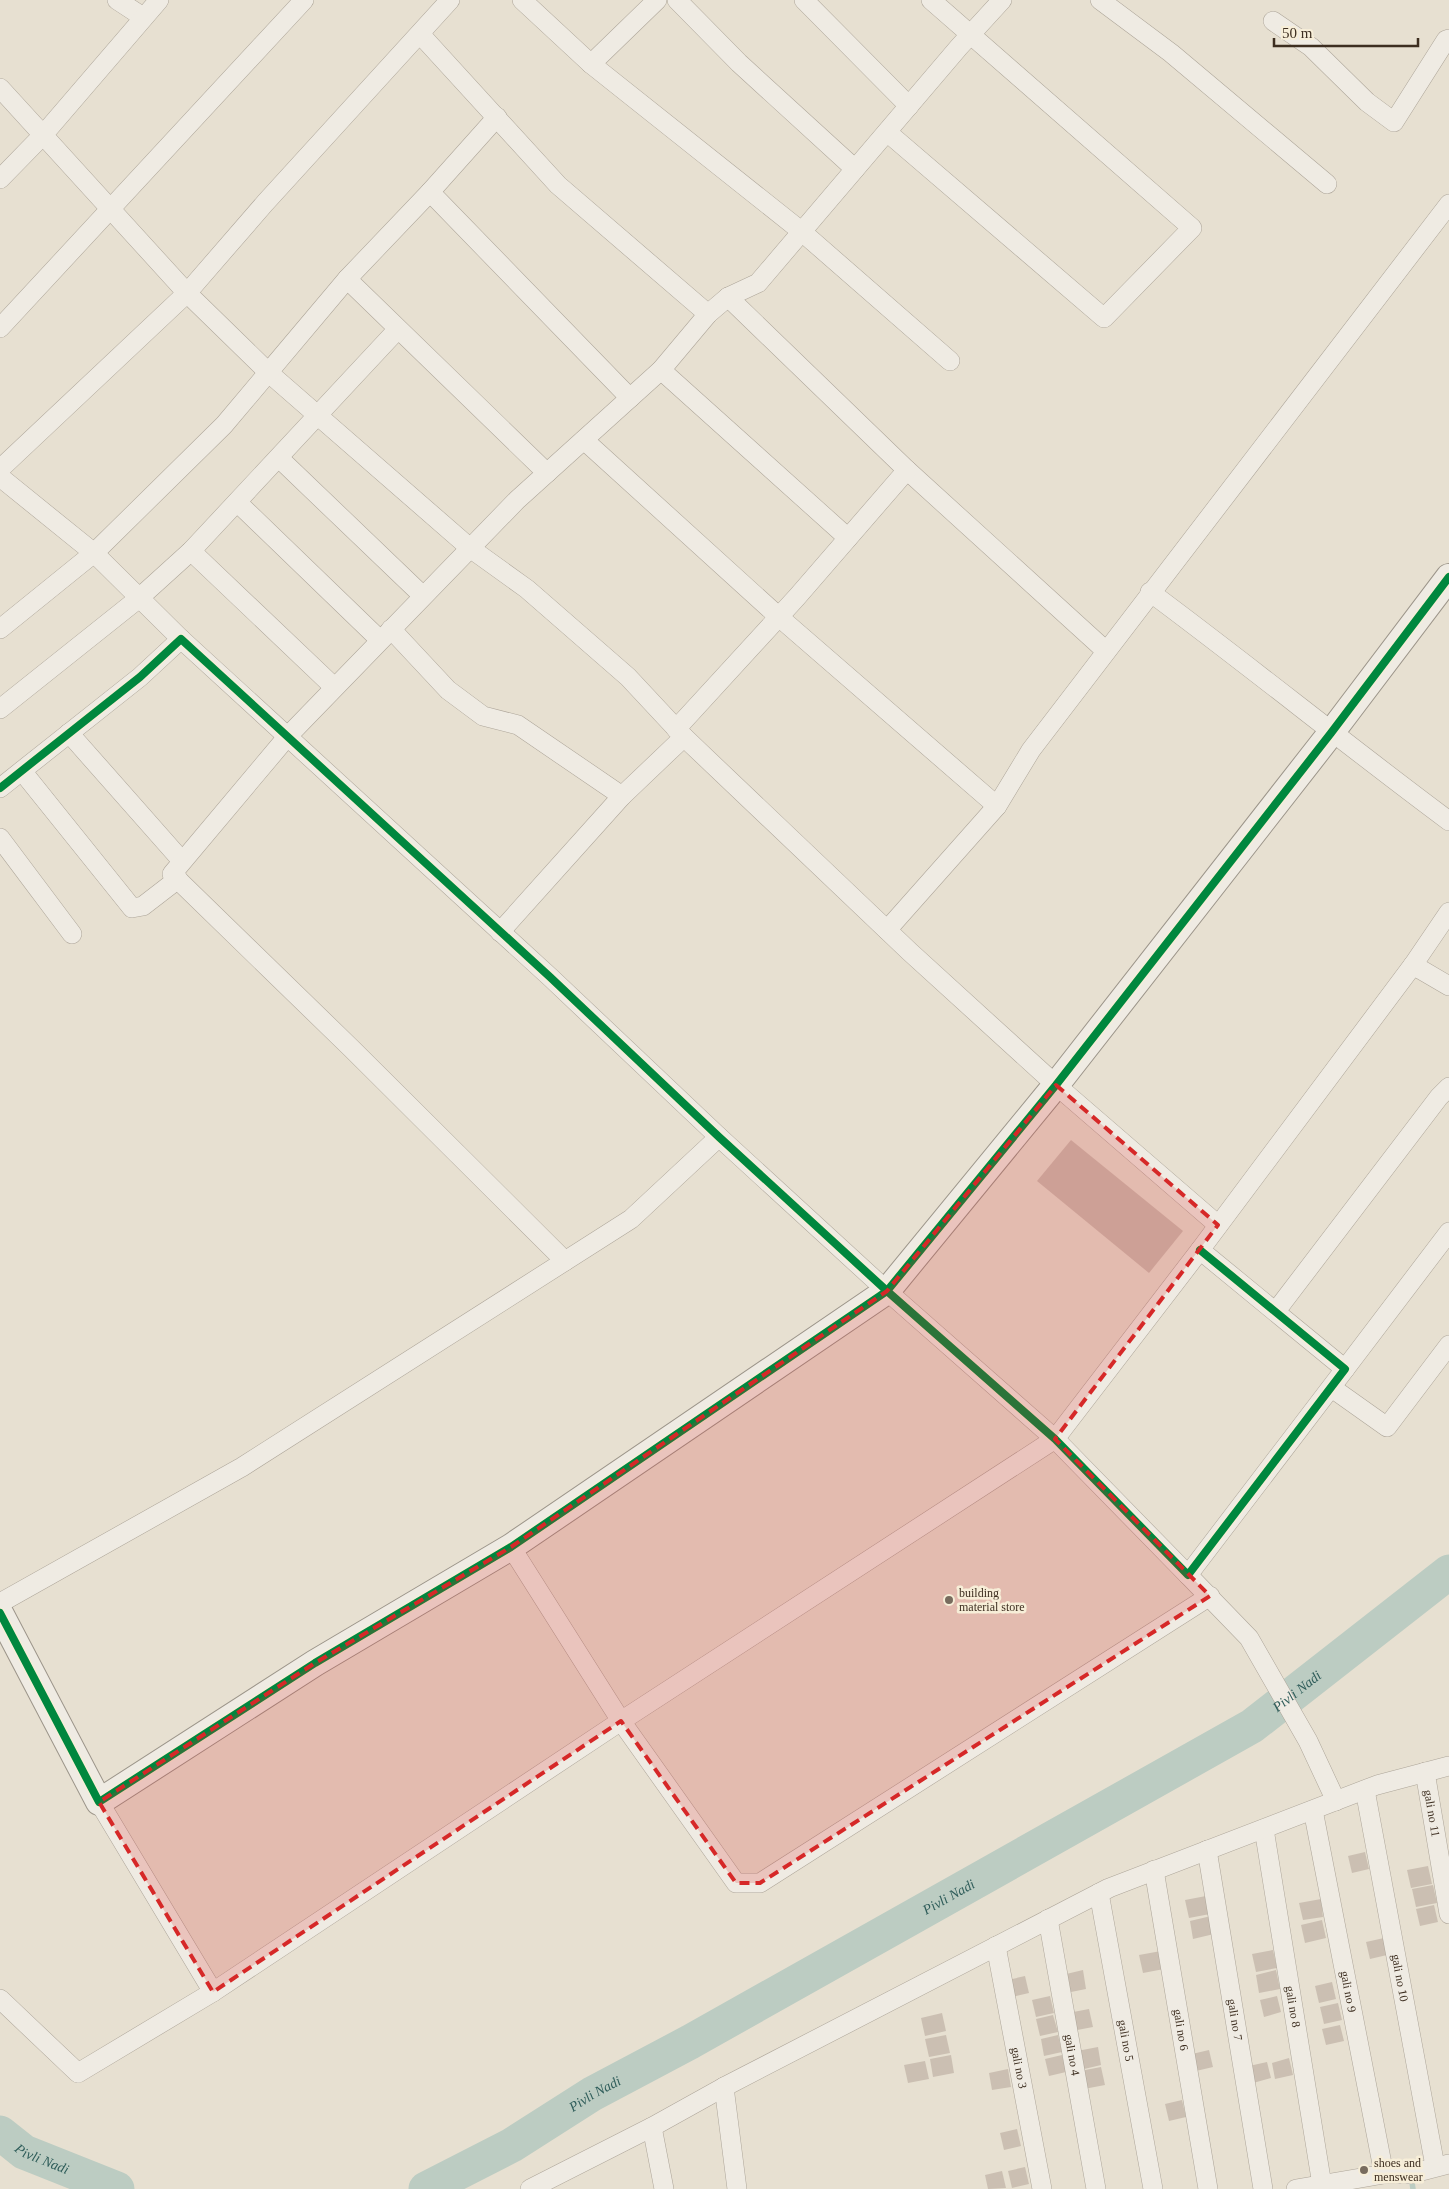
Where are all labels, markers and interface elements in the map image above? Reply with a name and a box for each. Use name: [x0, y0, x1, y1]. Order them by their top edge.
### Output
scale bar: [1274, 15, 1418, 47]
text: 50 m: [1282, 25, 1313, 41]
place label: building material store: [959, 1586, 1025, 1614]
marker: building material store: [943, 1594, 955, 1606]
water label: Pivli Nadi: [1269, 1667, 1324, 1715]
street label: gali no 11: [1421, 1789, 1443, 1838]
water label: Pivli Nadi: [919, 1876, 977, 1918]
street label: gali no 10: [1389, 1953, 1411, 2003]
street label: gali no 9: [1338, 1970, 1359, 2014]
street label: gali no 8: [1283, 1985, 1303, 2029]
street label: gali no 7: [1225, 1998, 1245, 2042]
street label: gali no 6: [1171, 2008, 1191, 2052]
street label: gali no 5: [1115, 2019, 1137, 2062]
street label: gali no 4: [1062, 2033, 1083, 2077]
street label: gali no 3: [1008, 2046, 1030, 2090]
water label: Pivli Nadi: [565, 2073, 623, 2115]
water label: Pivli Nadi: [11, 2140, 71, 2177]
place label: shoes and menswear: [1374, 2156, 1423, 2184]
marker: shoes and menswear: [1358, 2164, 1370, 2176]

